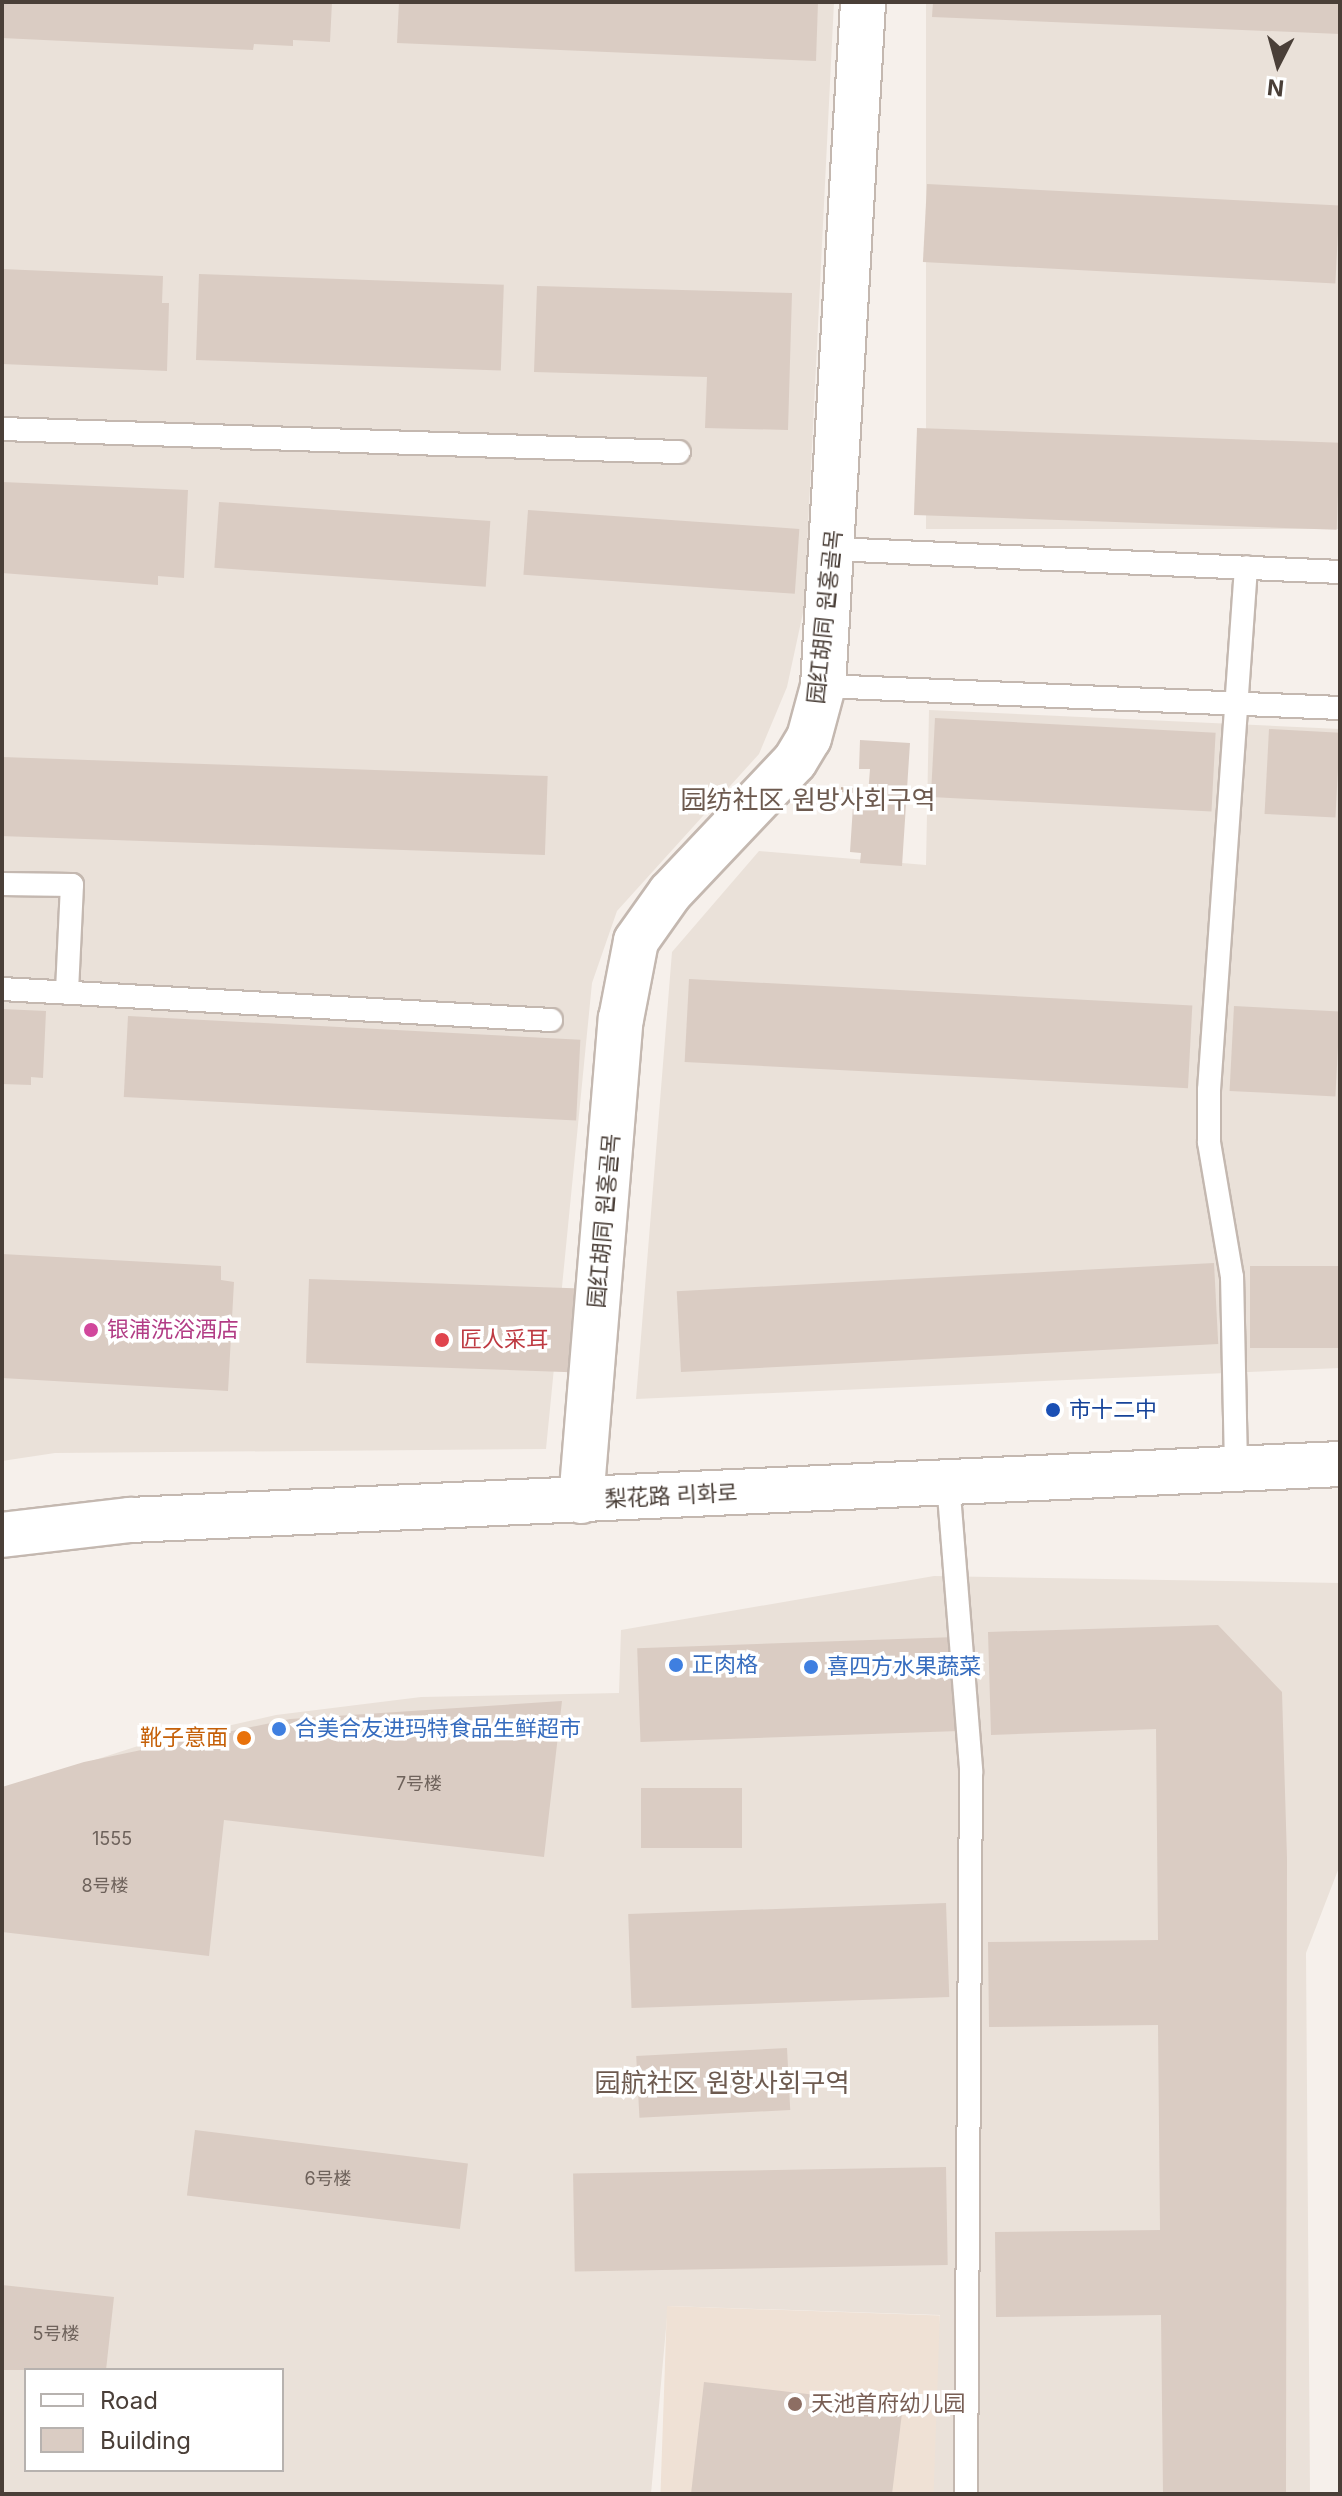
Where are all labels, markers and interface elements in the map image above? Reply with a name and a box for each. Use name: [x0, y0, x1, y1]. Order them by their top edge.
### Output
north arrow: [1238, 24, 1318, 104]
text: N: [1266, 74, 1285, 102]
street label: 园红胡同 원홍골목: [803, 529, 847, 705]
district label: 园纺社区 원방사회구역: [681, 784, 935, 816]
street label: 园红胡同 원홍골목: [583, 1133, 625, 1309]
place label: 银浦洗浴酒店: [107, 1317, 239, 1343]
marker: 银浦洗浴酒店: [82, 1321, 100, 1339]
place label: 匠人采耳: [460, 1327, 548, 1353]
marker: 匠人采耳: [431, 1329, 453, 1351]
place label: 市十二中: [1069, 1397, 1157, 1423]
marker: 市十二中: [1044, 1401, 1062, 1419]
street label: 梨花路 리화로: [604, 1479, 738, 1513]
place label: 正肉格: [692, 1652, 758, 1678]
place label: 喜四方水果蔬菜: [827, 1654, 981, 1680]
marker: 正肉格: [667, 1656, 685, 1674]
marker: 喜四方水果蔬菜: [802, 1658, 820, 1676]
place label: 合美合友进玛特食品生鲜超市: [295, 1716, 581, 1742]
marker: 合美合友进玛特食品生鲜超市: [270, 1720, 288, 1738]
place label: 靴子意面: [140, 1725, 228, 1751]
marker: 靴子意面: [235, 1729, 253, 1747]
house number: 7号楼: [396, 1773, 442, 1795]
house number: 1555: [92, 1828, 132, 1850]
house number: 8号楼: [81, 1875, 129, 1897]
district label: 园航社区 원항사회구역: [595, 2067, 849, 2099]
house number: 6号楼: [304, 2168, 352, 2190]
house number: 5号楼: [33, 2323, 79, 2345]
legend: [24, 2368, 284, 2472]
text: Road: [100, 2386, 158, 2415]
place label: 天池首府幼儿园: [811, 2391, 965, 2417]
marker: 天池首府幼儿园: [786, 2395, 804, 2413]
text: Building: [100, 2426, 191, 2455]

